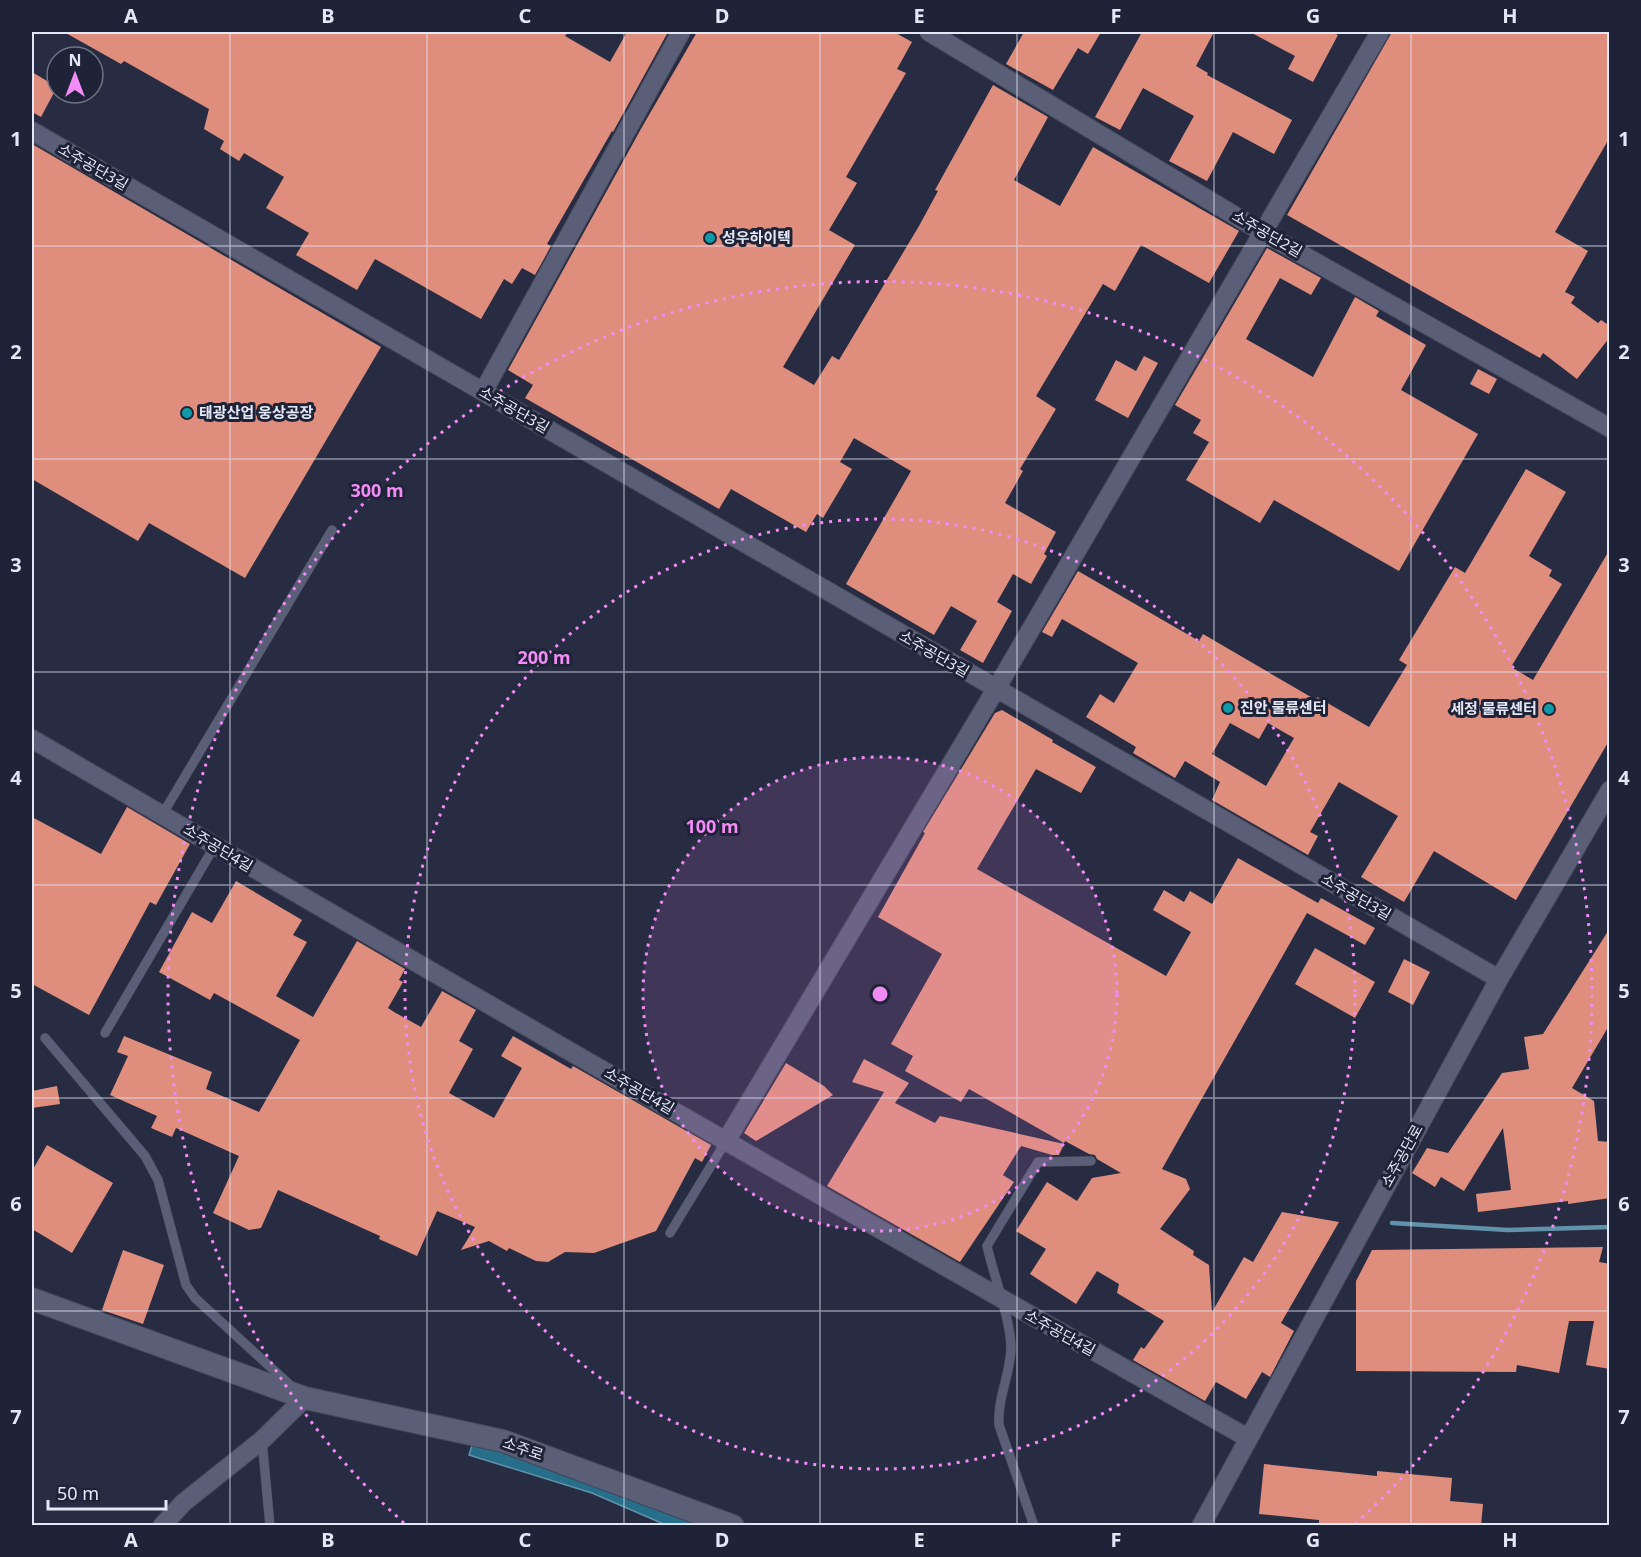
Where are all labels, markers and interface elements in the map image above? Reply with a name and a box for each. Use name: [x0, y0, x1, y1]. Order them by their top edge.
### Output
text: A: [124, 2, 138, 29]
text: B: [321, 2, 335, 29]
text: C: [519, 2, 532, 29]
text: D: [715, 2, 729, 29]
text: E: [913, 2, 925, 29]
text: F: [1111, 2, 1121, 29]
text: G: [1306, 2, 1320, 29]
text: H: [1502, 2, 1518, 29]
north arrow: [45, 45, 105, 105]
text: N: [68, 49, 82, 71]
text: 1: [10, 125, 22, 152]
text: 1: [1618, 125, 1630, 152]
street label: 소주공단3길: [55, 138, 132, 194]
street label: 소주공단2길: [1229, 205, 1306, 261]
place label: 성우하이텍: [722, 227, 791, 247]
marker: 성우하이텍: [703, 231, 717, 245]
text: 2: [10, 338, 22, 365]
text: 2: [1618, 338, 1630, 365]
street label: 소주공단3길: [476, 381, 553, 437]
place label: 태광산업 웅상공장: [199, 402, 314, 422]
marker: 태광산업 웅상공장: [180, 406, 194, 420]
text: 300 m: [350, 478, 404, 502]
text: 3: [10, 551, 22, 578]
text: 3: [1618, 551, 1630, 578]
street label: 소주공단3길: [896, 625, 973, 681]
text: 200 m: [517, 645, 571, 669]
place label: 진안 물류센터: [1240, 697, 1327, 717]
place label: 세정 물류센터: [1450, 698, 1537, 718]
marker: 진안 물류센터: [1221, 701, 1235, 715]
marker: 세정 물류센터: [1542, 702, 1556, 716]
text: 4: [10, 764, 22, 791]
text: 4: [1618, 764, 1630, 791]
text: 100 m: [685, 814, 739, 838]
street label: 소주공단4길: [180, 819, 257, 876]
street label: 소주공단3길: [1318, 868, 1395, 924]
text: 5: [10, 977, 22, 1004]
text: 5: [1618, 977, 1630, 1004]
centre of rings: [870, 984, 890, 1004]
street label: 소주공단4길: [601, 1062, 678, 1118]
street label: 소주공단로: [1376, 1120, 1427, 1191]
text: 6: [10, 1190, 22, 1217]
text: 6: [1618, 1190, 1630, 1217]
street label: 소주공단4길: [1022, 1305, 1099, 1360]
text: 7: [10, 1403, 22, 1430]
text: 7: [1618, 1403, 1630, 1430]
street label: 소주로: [500, 1432, 546, 1464]
scale bar: [48, 1473, 166, 1511]
text: 50 m: [57, 1481, 99, 1505]
text: A: [124, 1526, 138, 1553]
text: B: [321, 1526, 335, 1553]
text: C: [519, 1526, 532, 1553]
text: D: [715, 1526, 729, 1553]
text: E: [913, 1526, 925, 1553]
text: F: [1111, 1526, 1121, 1553]
text: G: [1306, 1526, 1320, 1553]
text: H: [1502, 1526, 1518, 1553]

